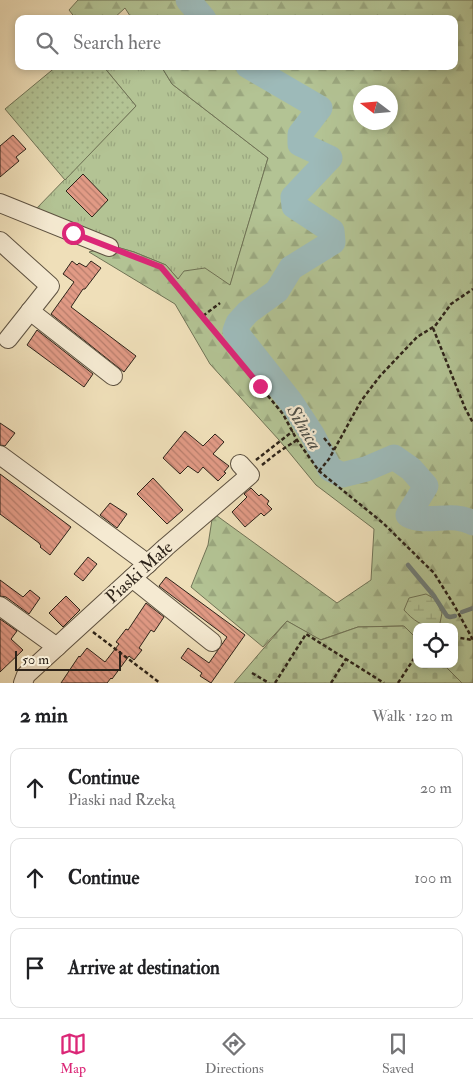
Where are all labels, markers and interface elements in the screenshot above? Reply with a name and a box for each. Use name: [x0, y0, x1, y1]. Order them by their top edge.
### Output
search box: [15, 15, 458, 70]
icon: search: [33, 29, 61, 57]
text: Search here: [73, 31, 161, 55]
north arrow: [353, 85, 398, 130]
route start: [62, 222, 85, 245]
route end: [249, 375, 272, 398]
water label: Silnica: [281, 400, 327, 455]
street label: Piaski Małe: [101, 536, 178, 609]
map controls: [413, 623, 458, 668]
button: locate: [413, 623, 458, 668]
scale bar: [15, 648, 121, 671]
text: 50 m: [22, 651, 49, 668]
text: 2 min: [20, 702, 68, 729]
text: Walk · 120 m: [372, 706, 453, 726]
text: Continue: [68, 766, 139, 790]
icon: ahead: [21, 774, 49, 802]
text: 20 m: [420, 778, 452, 798]
text: Piaski nad Rzeką: [68, 790, 175, 810]
icon: ahead: [21, 864, 49, 892]
text: Continue: [68, 866, 139, 890]
text: 100 m: [414, 868, 452, 888]
icon: arrive: [21, 954, 49, 982]
text: Arrive at destination: [68, 956, 220, 980]
tab: Map: [59, 1030, 87, 1077]
tab: Directions: [205, 1030, 264, 1077]
tab: Saved: [382, 1030, 414, 1077]

